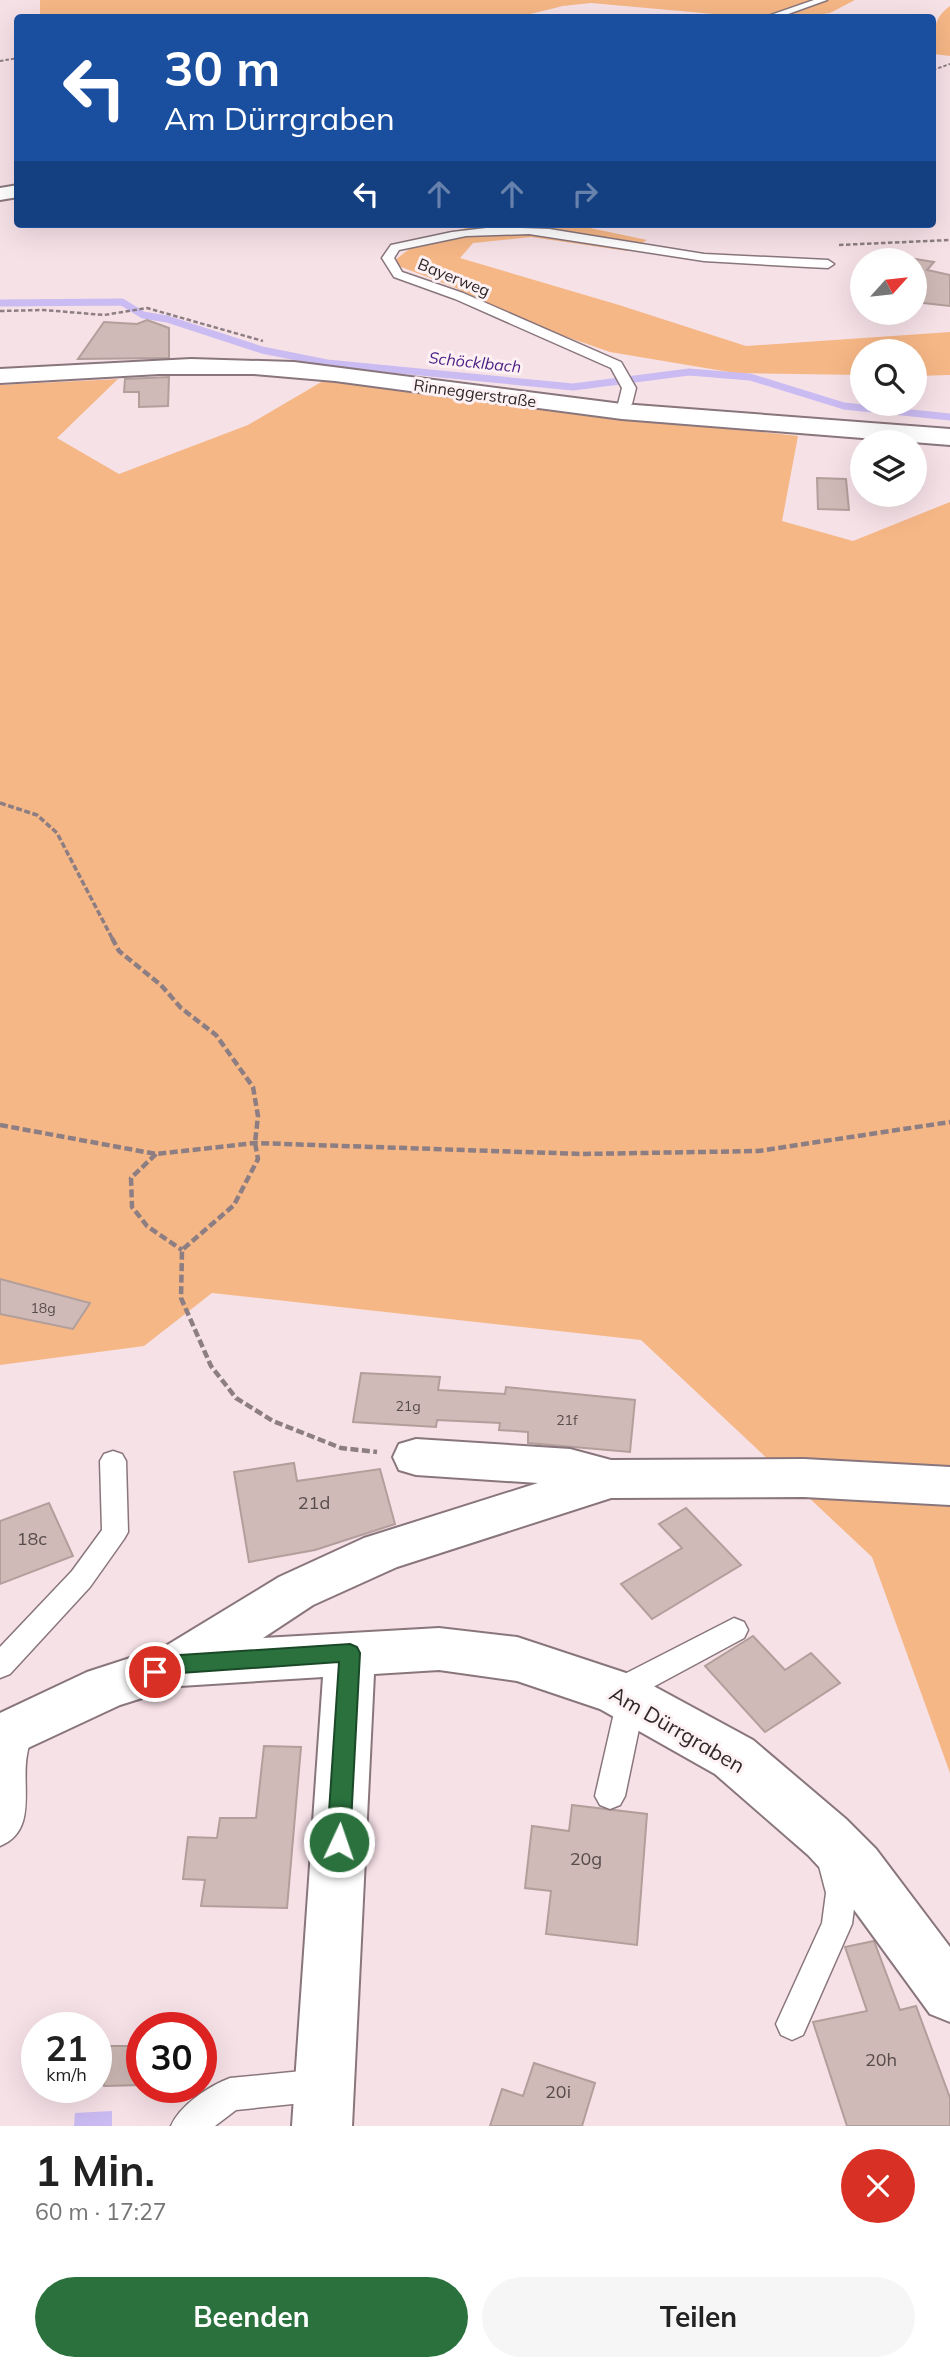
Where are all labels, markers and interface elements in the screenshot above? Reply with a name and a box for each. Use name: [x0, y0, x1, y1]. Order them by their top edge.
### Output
text: 30 m: [164, 37, 280, 98]
icon: left: [49, 42, 140, 133]
text: Am Dürrgraben: [164, 98, 395, 138]
icon: left: [347, 175, 385, 213]
icon: ahead: [420, 175, 458, 213]
icon: ahead: [493, 175, 531, 213]
icon: right: [566, 175, 604, 213]
north arrow: [850, 248, 928, 326]
map controls: [850, 248, 927, 507]
street label: Bayerweg: [415, 254, 493, 300]
button: search: [850, 339, 927, 416]
water label: Schöcklbach: [428, 347, 522, 377]
street label: Rinneggerstraße: [412, 374, 538, 412]
button: layers: [850, 430, 927, 507]
house number: 18g: [30, 1299, 56, 1317]
house number: 21g: [395, 1397, 421, 1415]
house number: 21f: [556, 1411, 578, 1429]
house number: 21d: [298, 1491, 330, 1514]
house number: 18c: [17, 1527, 47, 1550]
pin: [125, 1642, 185, 1702]
icon: arrive: [136, 1653, 174, 1691]
street label: Am Dürrgraben: [605, 1680, 750, 1778]
position arrow: [302, 1805, 376, 1879]
house number: 20g: [570, 1847, 602, 1870]
speed limit sign: 30: [126, 2012, 217, 2103]
text: 21: [45, 2026, 88, 2070]
house number: 20h: [865, 2048, 897, 2071]
text: km/h: [46, 2063, 87, 2086]
house number: 20i: [545, 2080, 571, 2103]
text: 1 Min.: [35, 2144, 155, 2197]
button: close: [841, 2149, 915, 2223]
text: 60 m · 17:27: [35, 2197, 167, 2226]
button: Beenden: [35, 2277, 468, 2357]
button: Teilen: [482, 2277, 915, 2357]

